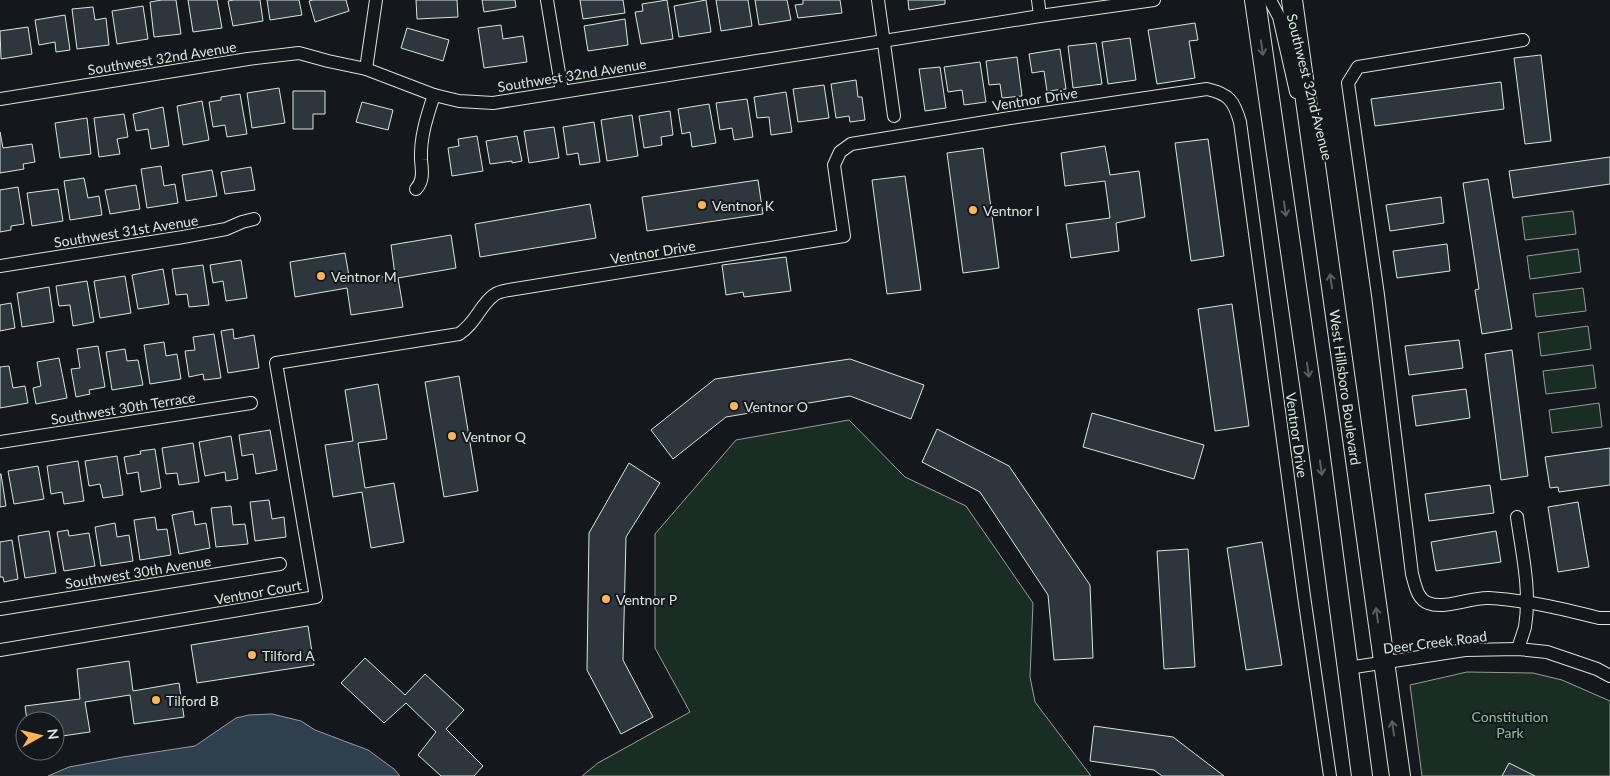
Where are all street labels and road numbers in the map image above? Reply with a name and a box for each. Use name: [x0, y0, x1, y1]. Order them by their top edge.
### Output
street label: Southwest 32nd Avenue: [1284, 12, 1336, 162]
street label: Southwest 32nd Avenue: [86, 38, 238, 78]
street label: Southwest 32nd Avenue: [496, 55, 648, 95]
street label: Ventnor Drive: [991, 84, 1079, 114]
street label: Southwest 31st Avenue: [53, 211, 199, 251]
street label: Ventnor Drive: [609, 237, 697, 267]
street label: West Hillsboro Boulevard: [1327, 309, 1365, 466]
street label: Southwest 30th Terrace: [49, 388, 197, 428]
street label: Ventnor Drive: [1283, 391, 1311, 479]
street label: Southwest 30th Avenue: [64, 552, 212, 592]
street label: Ventnor Court: [213, 576, 303, 608]
street label: Deer Creek Road: [1382, 627, 1488, 657]

